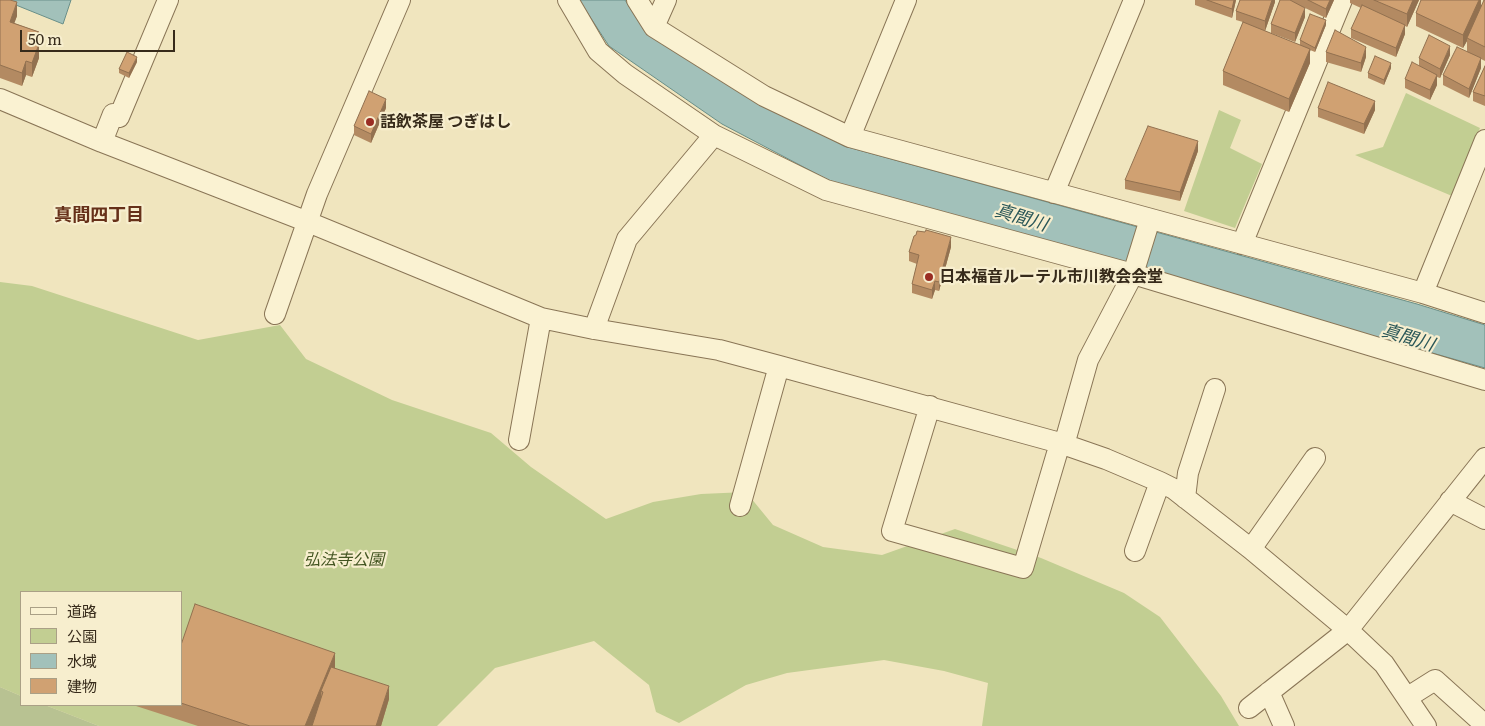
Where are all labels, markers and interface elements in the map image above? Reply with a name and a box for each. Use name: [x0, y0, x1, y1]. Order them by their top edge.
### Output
scale bar: [22, 20, 178, 52]
text: 50 m: [28, 27, 62, 50]
place label: 話飲茶屋 つぎはし: [380, 112, 511, 132]
marker: 話飲茶屋 つぎはし: [364, 116, 376, 128]
water label: 真間川: [992, 200, 1050, 236]
district label: 真間四丁目: [54, 205, 144, 227]
place label: 日本福音ルーテル市川教会会堂: [939, 267, 1163, 287]
marker: 日本福音ルーテル市川教会会堂: [923, 271, 935, 283]
water label: 真間川: [1379, 320, 1437, 356]
park label: 弘法寺公園: [304, 550, 384, 570]
legend: [20, 591, 182, 706]
text: 道路: [67, 599, 97, 622]
text: 公園: [67, 624, 97, 647]
text: 水域: [67, 649, 97, 672]
text: 建物: [67, 674, 97, 697]

